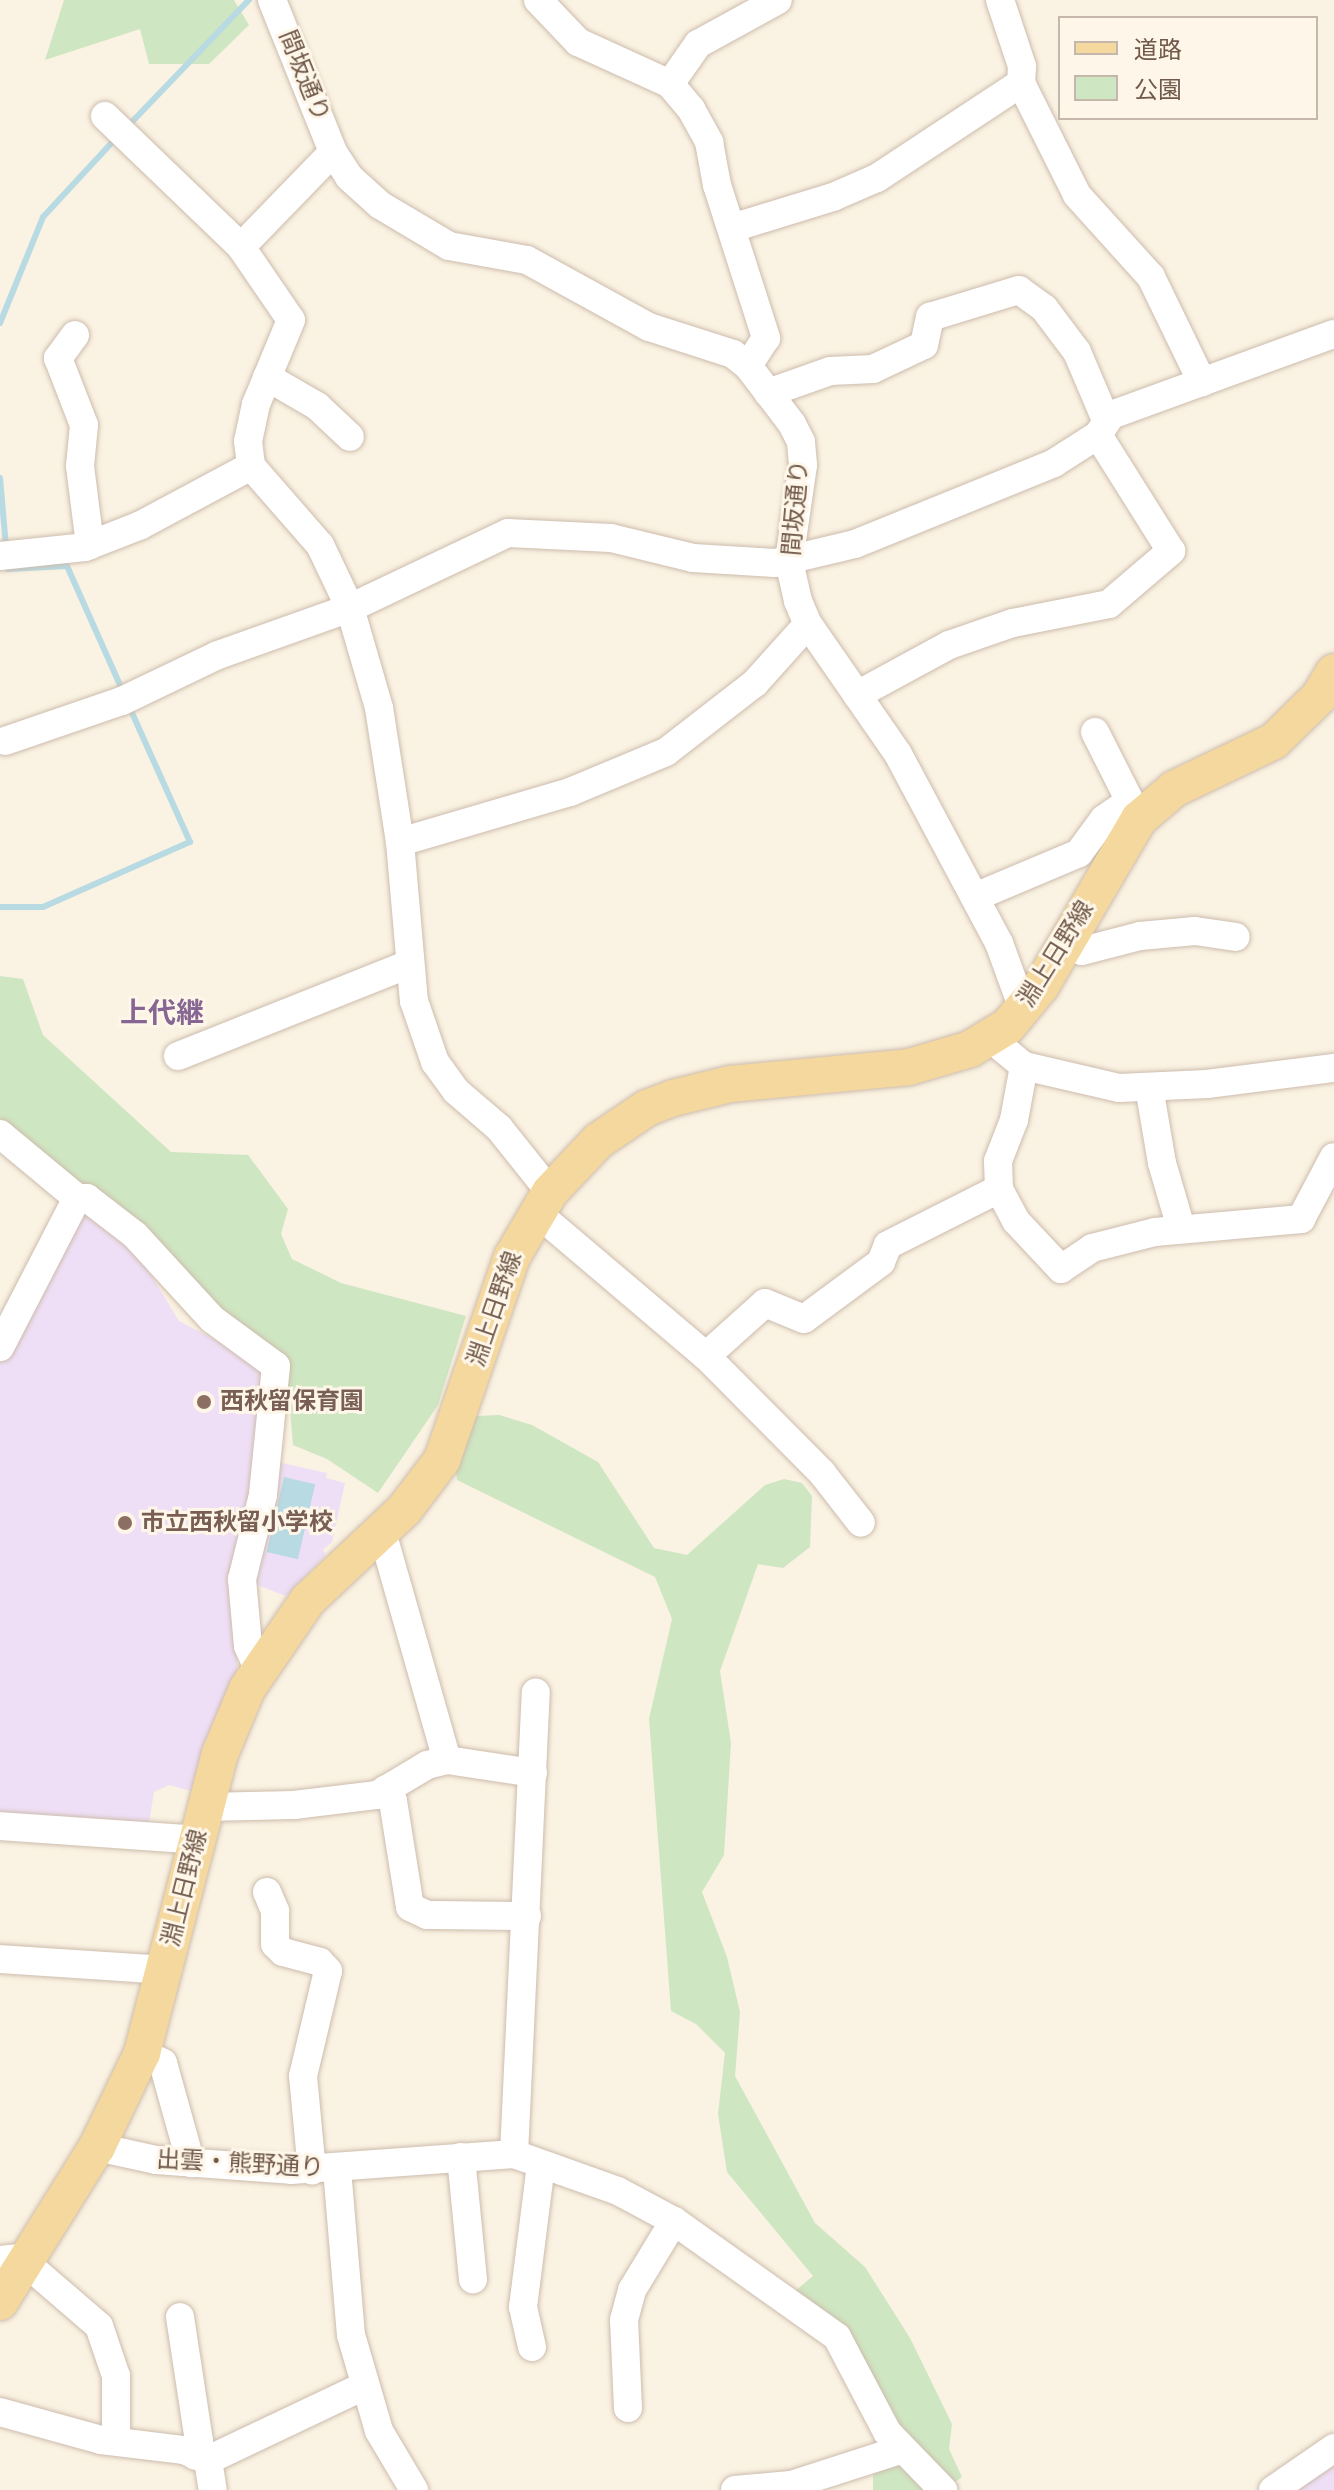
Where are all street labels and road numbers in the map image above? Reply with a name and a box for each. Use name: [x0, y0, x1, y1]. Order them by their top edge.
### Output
street label: 間坂通り: [273, 26, 335, 126]
street label: 間坂通り: [777, 459, 815, 557]
street label: 淵上日野線: [1012, 895, 1100, 1013]
street label: 淵上日野線: [462, 1248, 528, 1370]
street label: 淵上日野線: [157, 1826, 213, 1950]
street label: 出雲・熊野通り: [155, 2145, 325, 2183]

